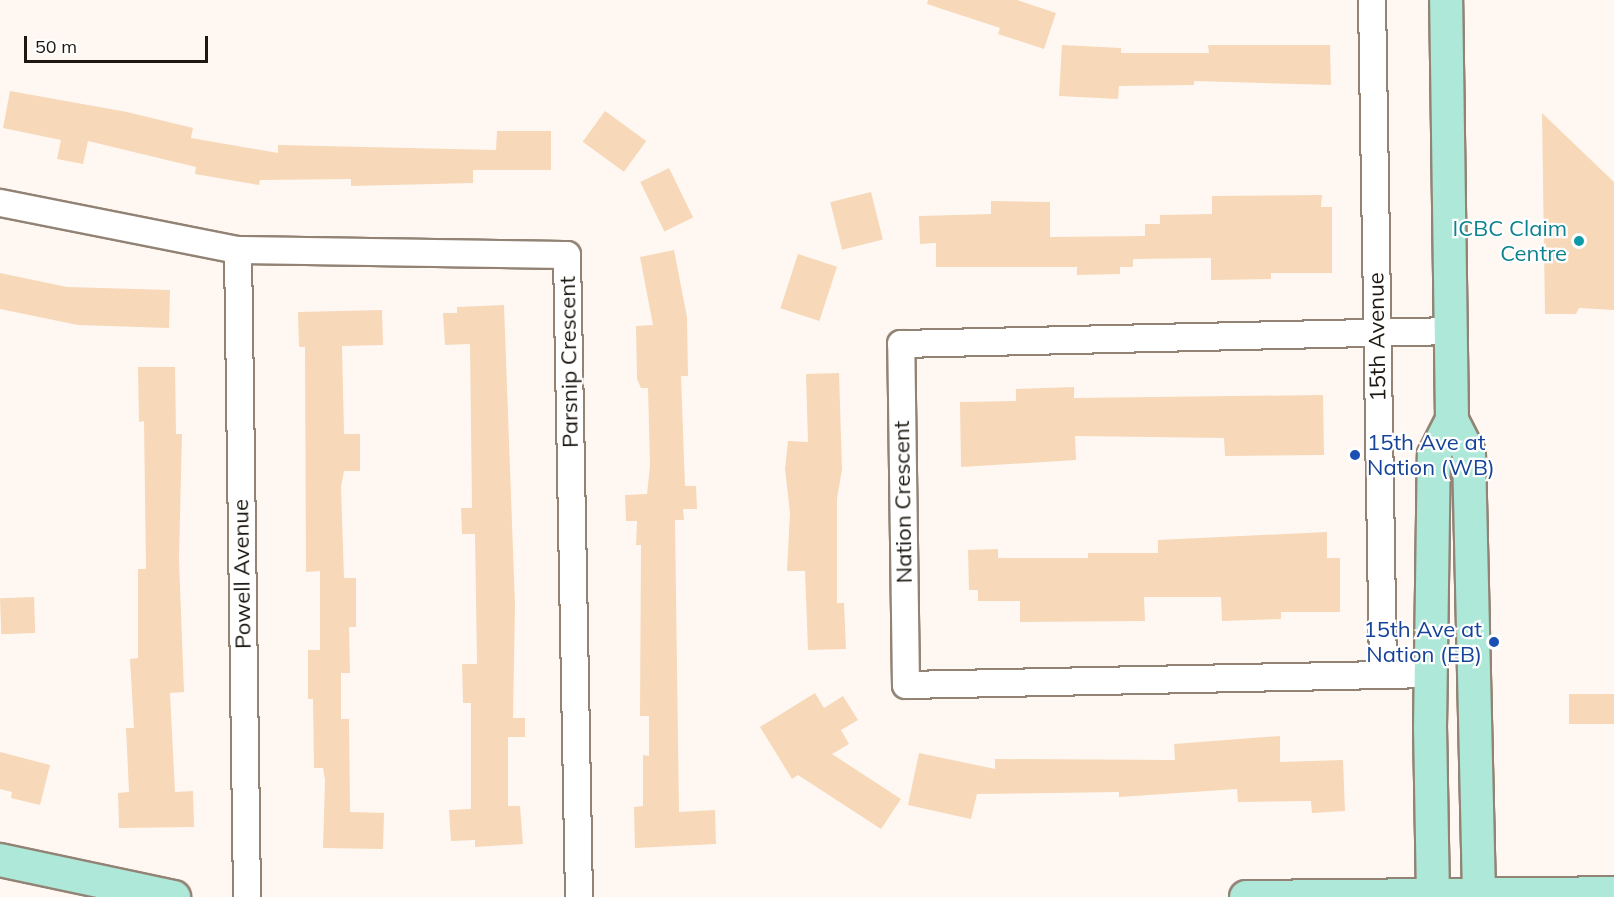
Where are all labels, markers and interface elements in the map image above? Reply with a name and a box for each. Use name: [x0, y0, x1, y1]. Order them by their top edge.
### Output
scale bar: [27, 24, 212, 62]
text: 50 m: [35, 35, 77, 58]
place label: ICBC Claim Centre: [1452, 215, 1567, 266]
marker: ICBC Claim Centre: [1572, 234, 1586, 248]
street label: 15th Avenue: [1363, 272, 1391, 402]
street label: Parsnip Crescent: [554, 276, 584, 448]
street label: Nation Crescent: [888, 420, 918, 584]
place label: 15th Ave at Nation (WB): [1367, 429, 1495, 481]
marker: 15th Ave at Nation (WB): [1348, 448, 1362, 462]
street label: Powell Avenue: [227, 499, 257, 649]
place label: 15th Ave at Nation (EB): [1364, 616, 1482, 668]
marker: 15th Ave at Nation (EB): [1487, 635, 1501, 649]

